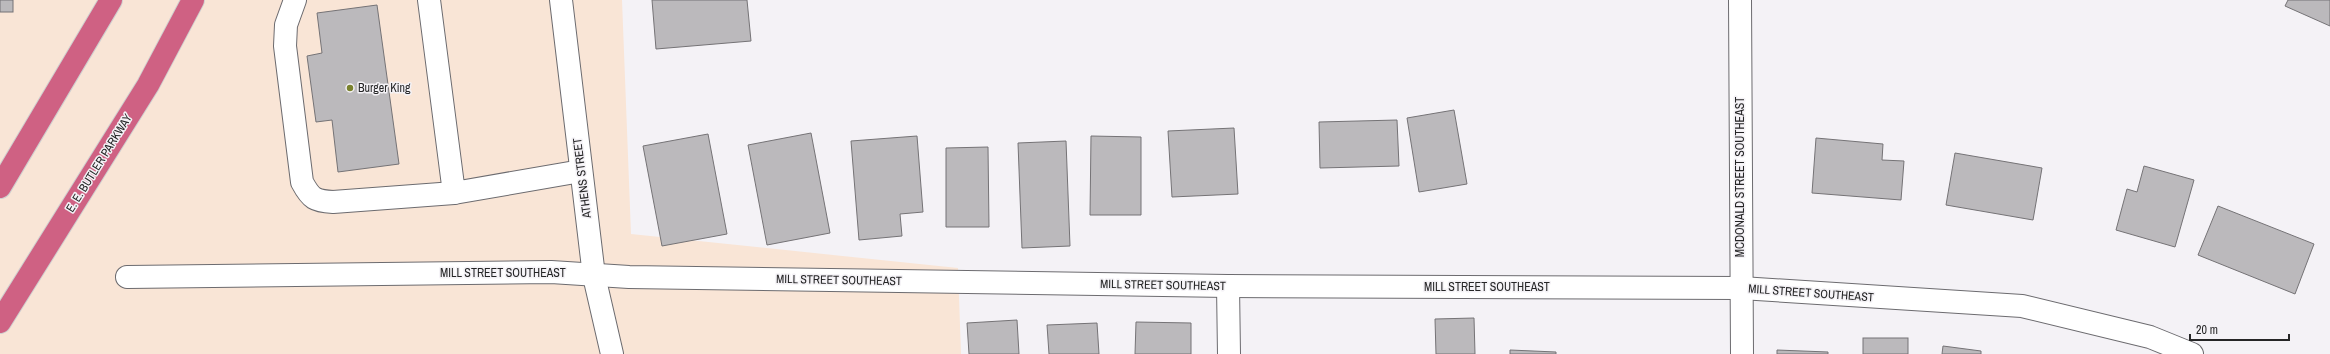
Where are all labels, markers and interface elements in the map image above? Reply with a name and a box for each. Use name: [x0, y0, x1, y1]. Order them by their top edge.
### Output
place label: Burger King: [358, 80, 411, 96]
marker: Burger King: [345, 83, 355, 93]
street label: MCDONALD STREET SOUTHEAST: [1732, 97, 1748, 257]
street label: E. E. BUTLER PARKWAY: [62, 110, 136, 215]
street label: ATHENS STREET: [569, 137, 595, 220]
street label: MILL STREET SOUTHEAST: [440, 265, 566, 281]
street label: MILL STREET SOUTHEAST: [776, 271, 902, 289]
street label: MILL STREET SOUTHEAST: [1100, 276, 1226, 294]
street label: MILL STREET SOUTHEAST: [1424, 279, 1550, 295]
street label: MILL STREET SOUTHEAST: [1748, 281, 1874, 305]
scale bar: [2190, 316, 2289, 342]
text: 20 m: [2196, 322, 2218, 338]

